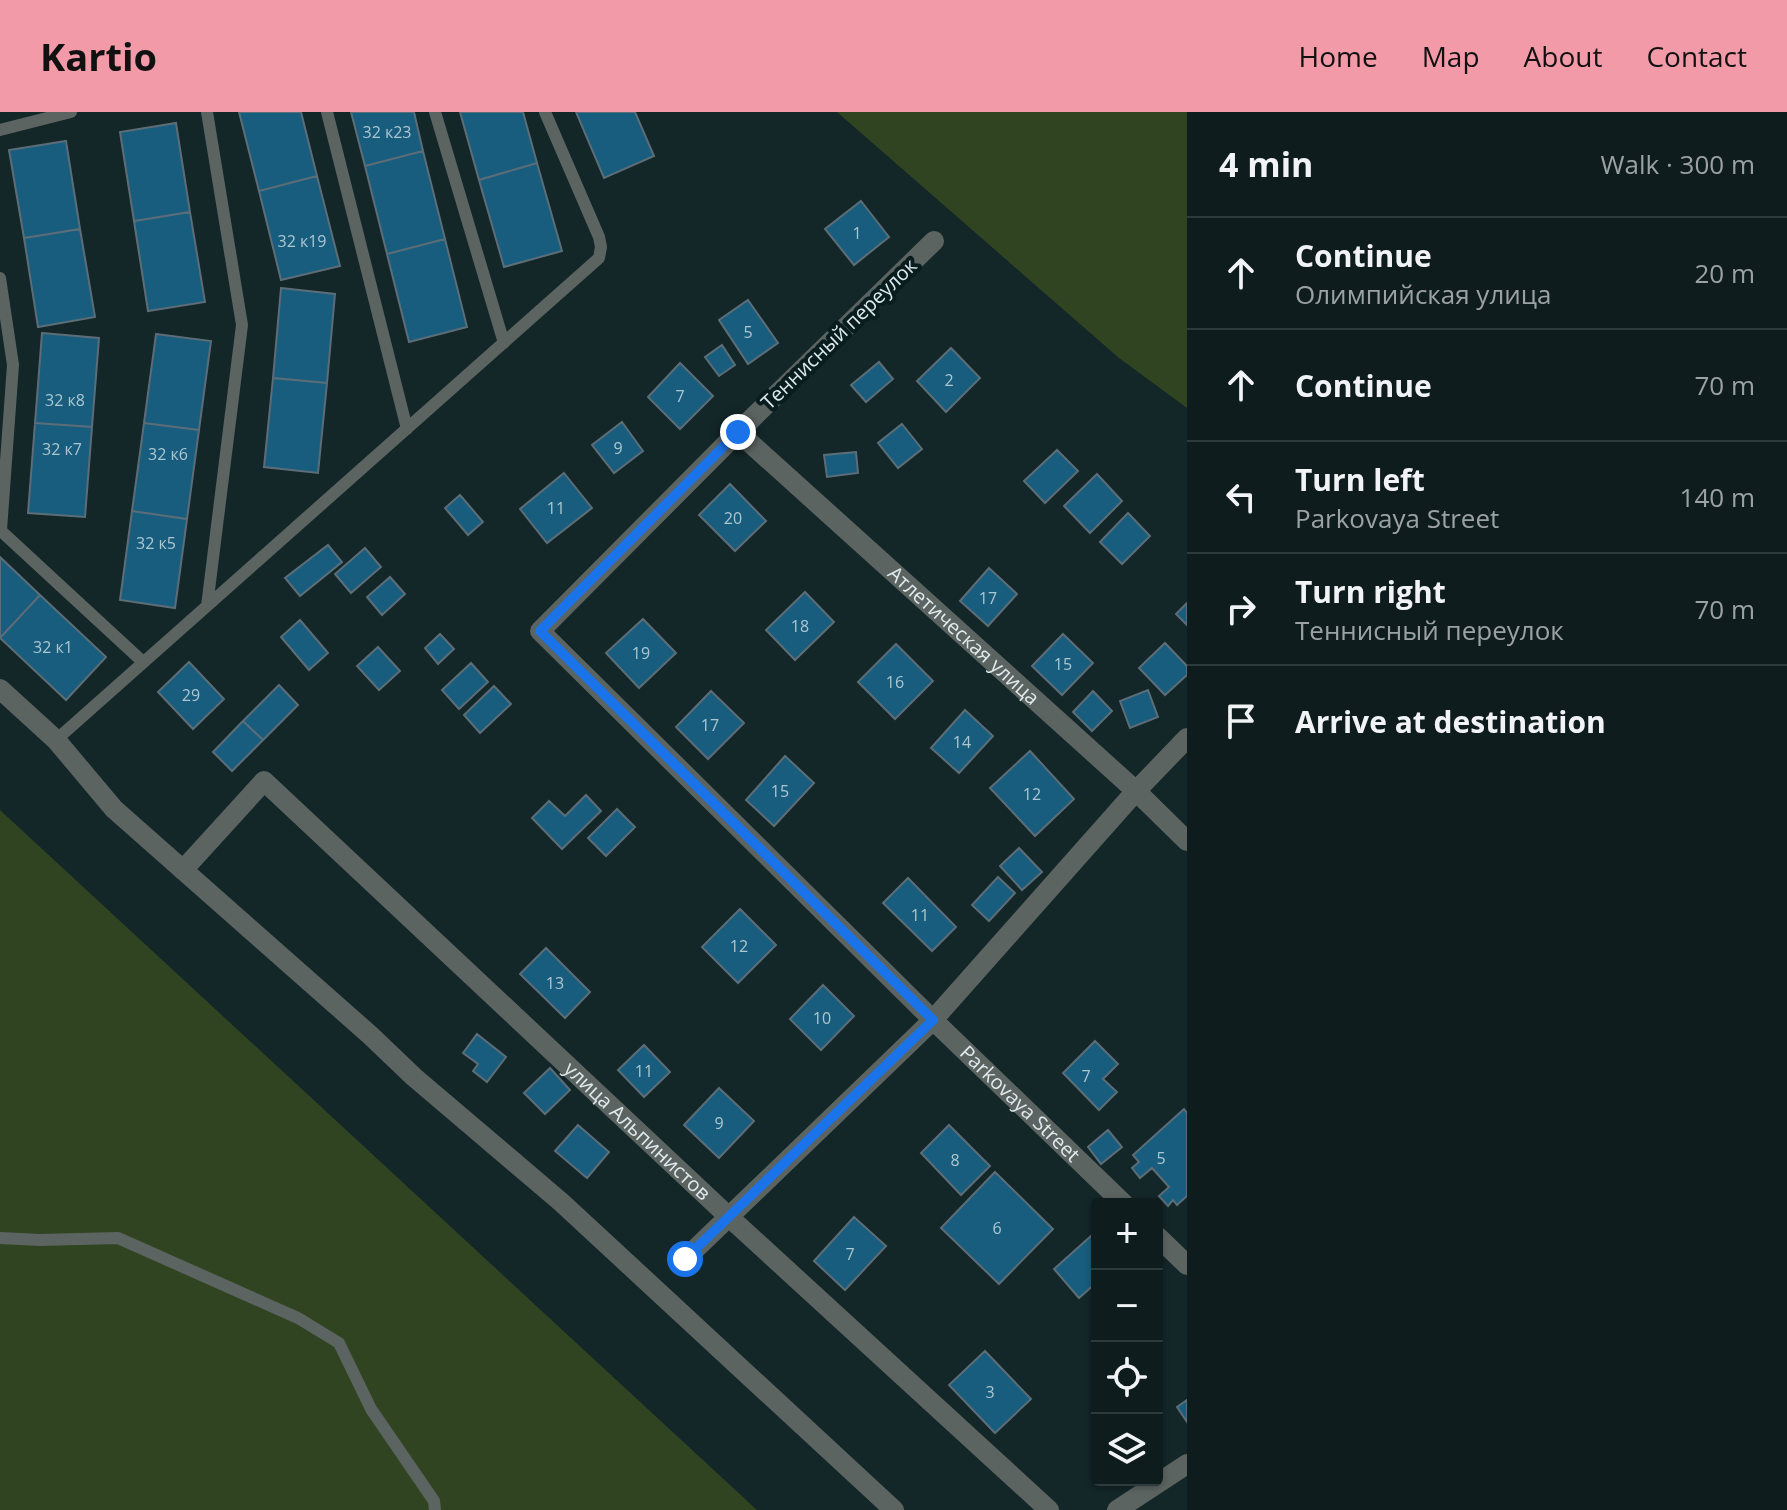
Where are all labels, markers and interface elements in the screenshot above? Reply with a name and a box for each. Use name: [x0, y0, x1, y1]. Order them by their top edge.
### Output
text: Kartio: [40, 30, 157, 82]
text: Home: [1299, 37, 1378, 75]
text: Map: [1422, 37, 1480, 75]
text: About: [1524, 37, 1602, 75]
text: Contact: [1646, 37, 1747, 75]
house number: 32 к23: [362, 121, 412, 143]
text: 4 min: [1219, 141, 1313, 187]
text: Walk · 300 m: [1601, 146, 1755, 182]
house number: 1: [852, 222, 862, 244]
house number: 32 к19: [277, 230, 327, 252]
text: Continue: [1295, 235, 1432, 276]
icon: ahead: [1219, 251, 1263, 295]
street label: Теннисный переулок: [755, 252, 923, 415]
text: 20 m: [1694, 255, 1755, 291]
text: Олимпийская улица: [1295, 276, 1552, 312]
house number: 5: [743, 321, 753, 343]
icon: ahead: [1219, 363, 1263, 407]
text: Continue: [1295, 365, 1432, 406]
text: 70 m: [1694, 367, 1755, 403]
house number: 2: [944, 369, 954, 391]
house number: 7: [675, 385, 685, 407]
house number: 32 к8: [45, 389, 85, 411]
route end: [720, 414, 756, 450]
house number: 9: [613, 437, 623, 459]
house number: 32 к7: [42, 438, 82, 460]
house number: 32 к6: [148, 443, 188, 465]
text: Turn left: [1295, 459, 1425, 500]
icon: left: [1219, 475, 1263, 519]
text: 140 m: [1680, 479, 1755, 515]
house number: 11: [547, 497, 565, 519]
text: Parkovaya Street: [1295, 500, 1499, 536]
house number: 20: [724, 507, 742, 529]
house number: 32 к5: [136, 532, 176, 554]
street label: Атлетическая улица: [882, 560, 1046, 711]
text: Turn right: [1295, 571, 1446, 612]
house number: 17: [979, 587, 997, 609]
icon: right: [1219, 587, 1263, 631]
text: 70 m: [1694, 591, 1755, 627]
text: Теннисный переулок: [1295, 612, 1564, 648]
house number: 18: [791, 615, 809, 637]
house number: 32 к1: [33, 636, 73, 658]
house number: 19: [632, 642, 650, 664]
house number: 15: [1054, 653, 1072, 675]
house number: 16: [886, 671, 904, 693]
house number: 29: [182, 684, 200, 706]
icon: arrive: [1219, 699, 1263, 743]
text: Arrive at destination: [1295, 701, 1606, 742]
house number: 17: [701, 714, 719, 736]
house number: 14: [953, 731, 971, 753]
house number: 15: [771, 780, 789, 802]
house number: 12: [1023, 783, 1041, 805]
house number: 11: [911, 904, 929, 926]
house number: 12: [730, 935, 748, 957]
house number: 13: [546, 972, 564, 994]
house number: 10: [813, 1007, 831, 1029]
street label: Parkovaya Street: [954, 1039, 1086, 1168]
street label: улица Альпинистов: [558, 1055, 717, 1206]
house number: 11: [635, 1060, 653, 1082]
house number: 7: [1081, 1065, 1091, 1087]
house number: 9: [714, 1112, 724, 1134]
house number: 5: [1156, 1147, 1166, 1169]
house number: 8: [950, 1149, 960, 1171]
map controls: [1091, 1198, 1163, 1486]
button: +: [1091, 1198, 1163, 1270]
house number: 6: [992, 1217, 1002, 1239]
route start: [667, 1241, 703, 1277]
house number: 7: [845, 1243, 855, 1265]
button: −: [1091, 1270, 1163, 1342]
button: locate: [1091, 1342, 1163, 1414]
house number: 3: [985, 1381, 995, 1403]
button: layers: [1091, 1414, 1163, 1486]

